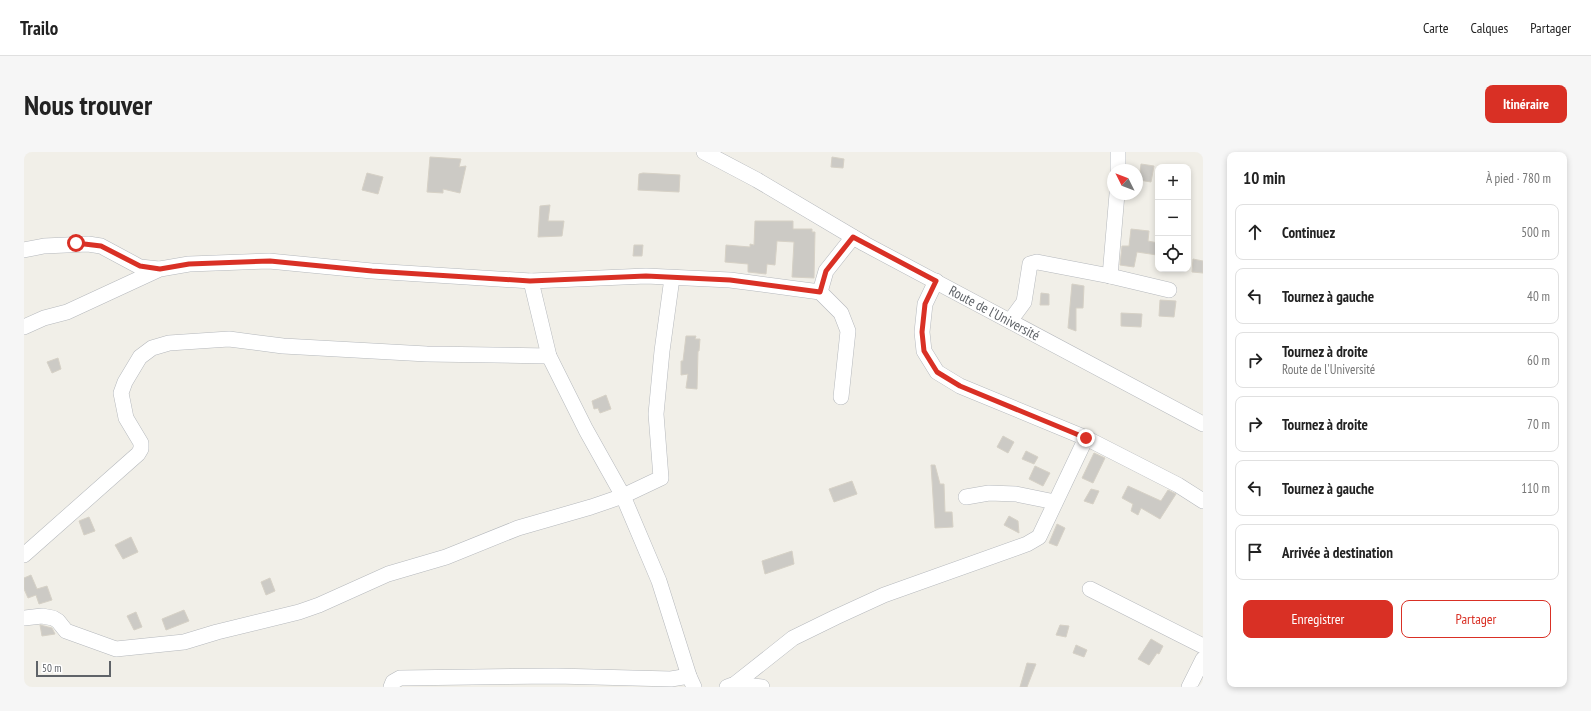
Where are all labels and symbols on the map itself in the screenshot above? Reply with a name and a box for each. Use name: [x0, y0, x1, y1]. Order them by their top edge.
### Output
north arrow: [1107, 164, 1143, 200]
route start: [67, 234, 85, 252]
street label: Route de l'Université: [946, 281, 1043, 345]
route end: [1077, 429, 1095, 447]
scale bar: [36, 659, 111, 678]

